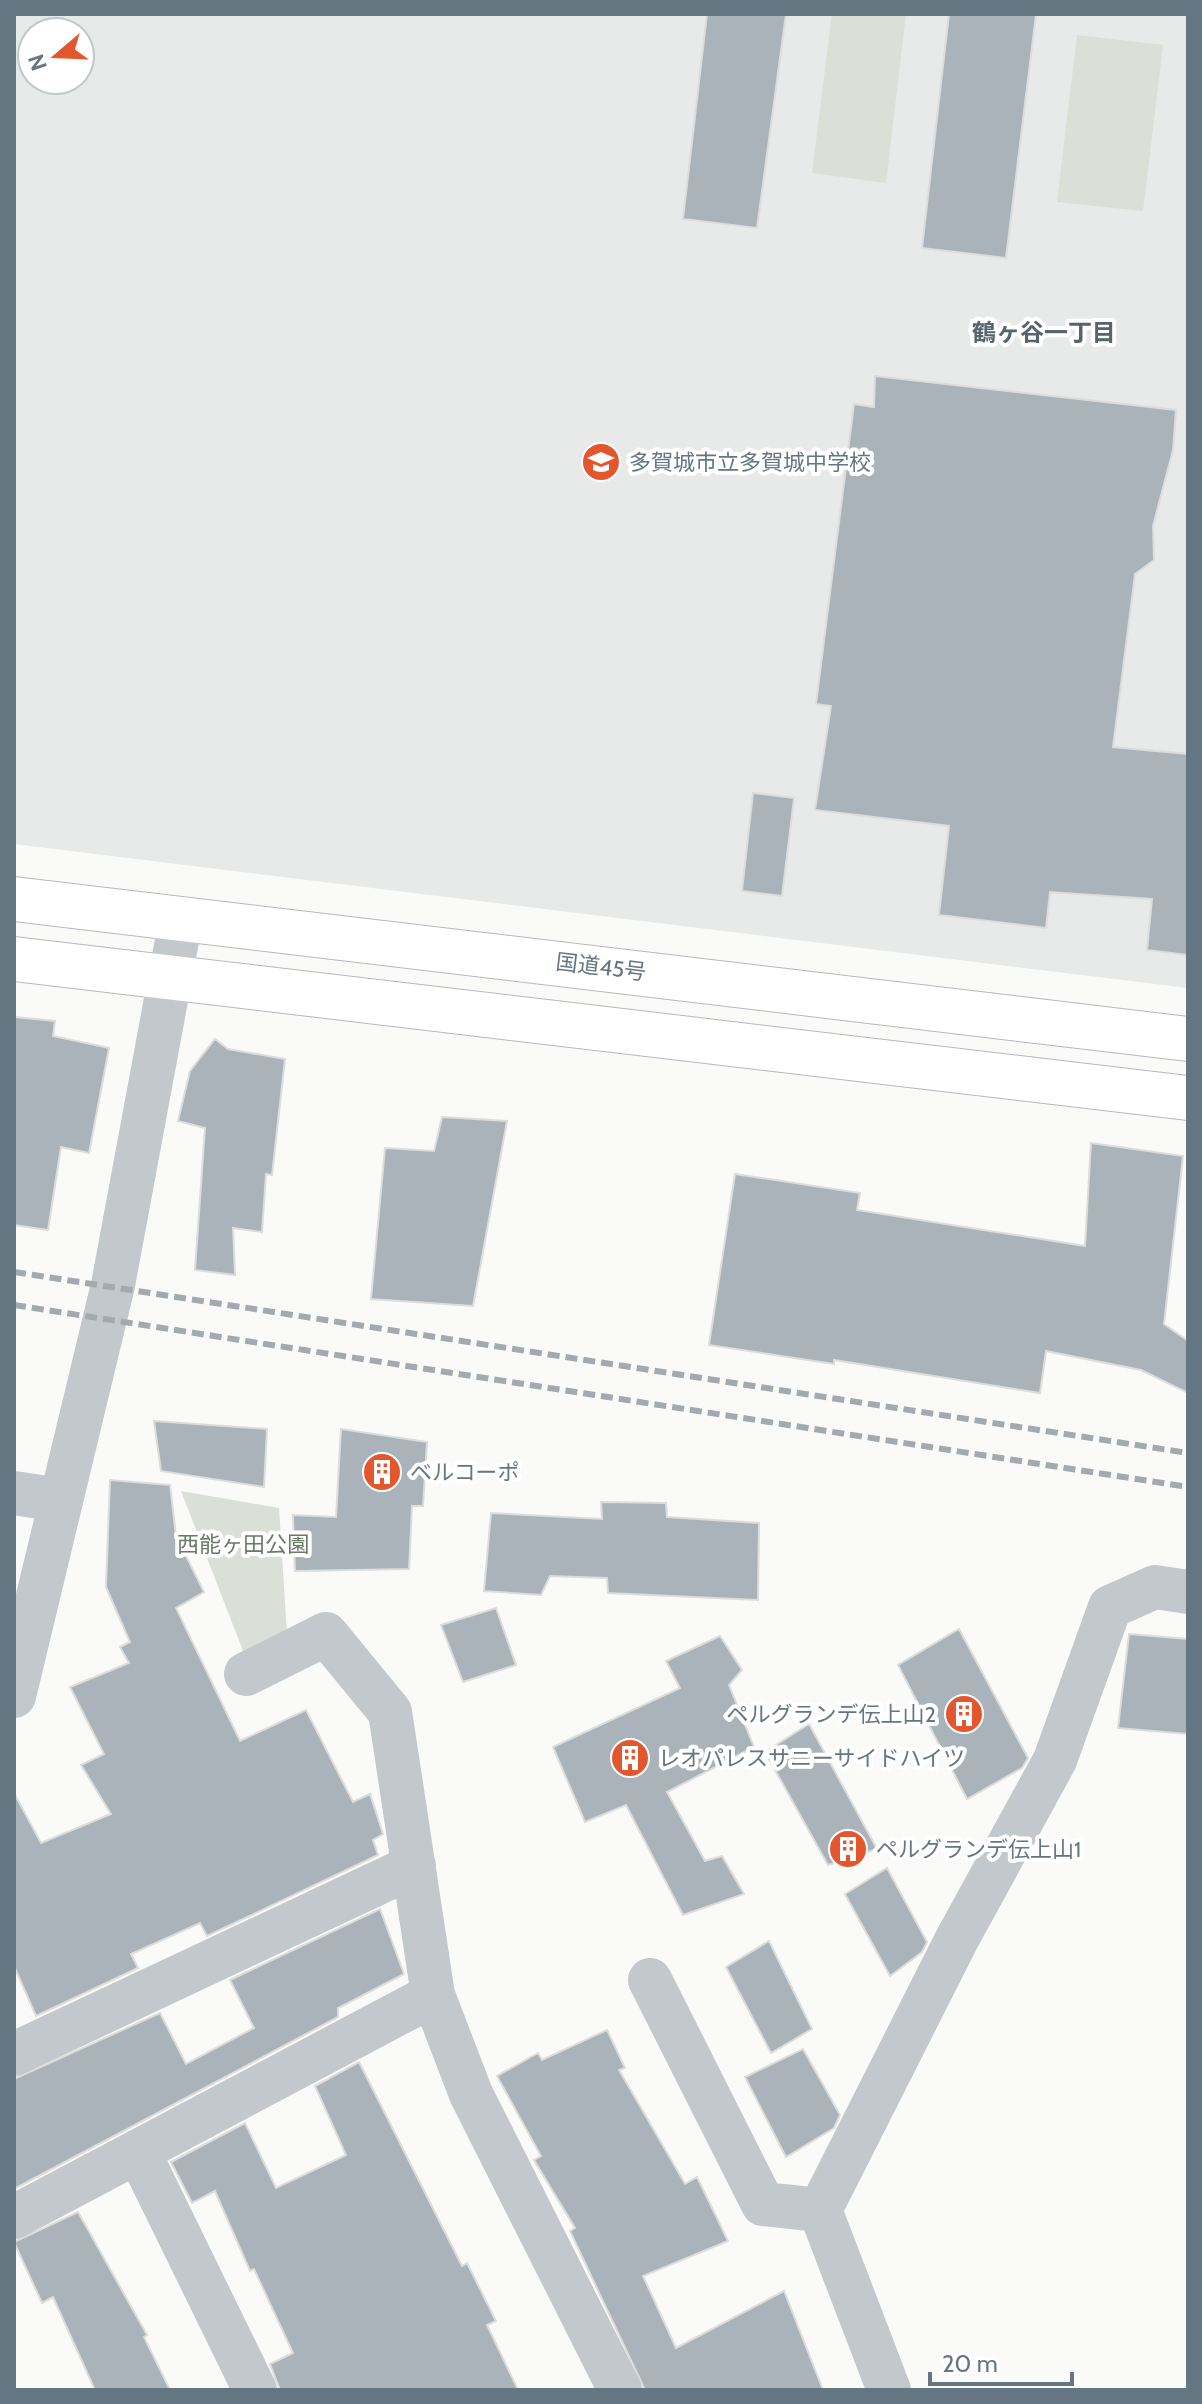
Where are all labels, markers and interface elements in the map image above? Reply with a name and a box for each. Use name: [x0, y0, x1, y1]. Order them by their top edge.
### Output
north arrow: [16, 16, 96, 96]
text: N: [22, 51, 53, 74]
district label: 鶴ヶ谷一丁目: [972, 318, 1116, 347]
school or university icon: 多賀城市立多賀城中学校: [580, 441, 622, 483]
place label: 多賀城市立多賀城中学校: [629, 449, 871, 476]
street label: 国道45号: [554, 948, 648, 986]
building icon: ベルコーポ: [361, 1451, 403, 1493]
place label: ベルコーポ: [410, 1459, 520, 1486]
park label: 西能ヶ田公園: [177, 1531, 309, 1558]
building icon: ペルグランデ伝上山2: [943, 1693, 985, 1735]
place label: ペルグランデ伝上山2: [726, 1701, 936, 1728]
building icon: レオパレスサニーサイドハイツ: [609, 1737, 651, 1779]
place label: レオパレスサニーサイドハイツ: [658, 1745, 965, 1772]
building icon: ペルグランデ伝上山1: [827, 1828, 869, 1870]
place label: ペルグランデ伝上山1: [876, 1836, 1081, 1863]
scale bar: [930, 2336, 1072, 2386]
text: 20 m: [942, 2349, 998, 2378]

